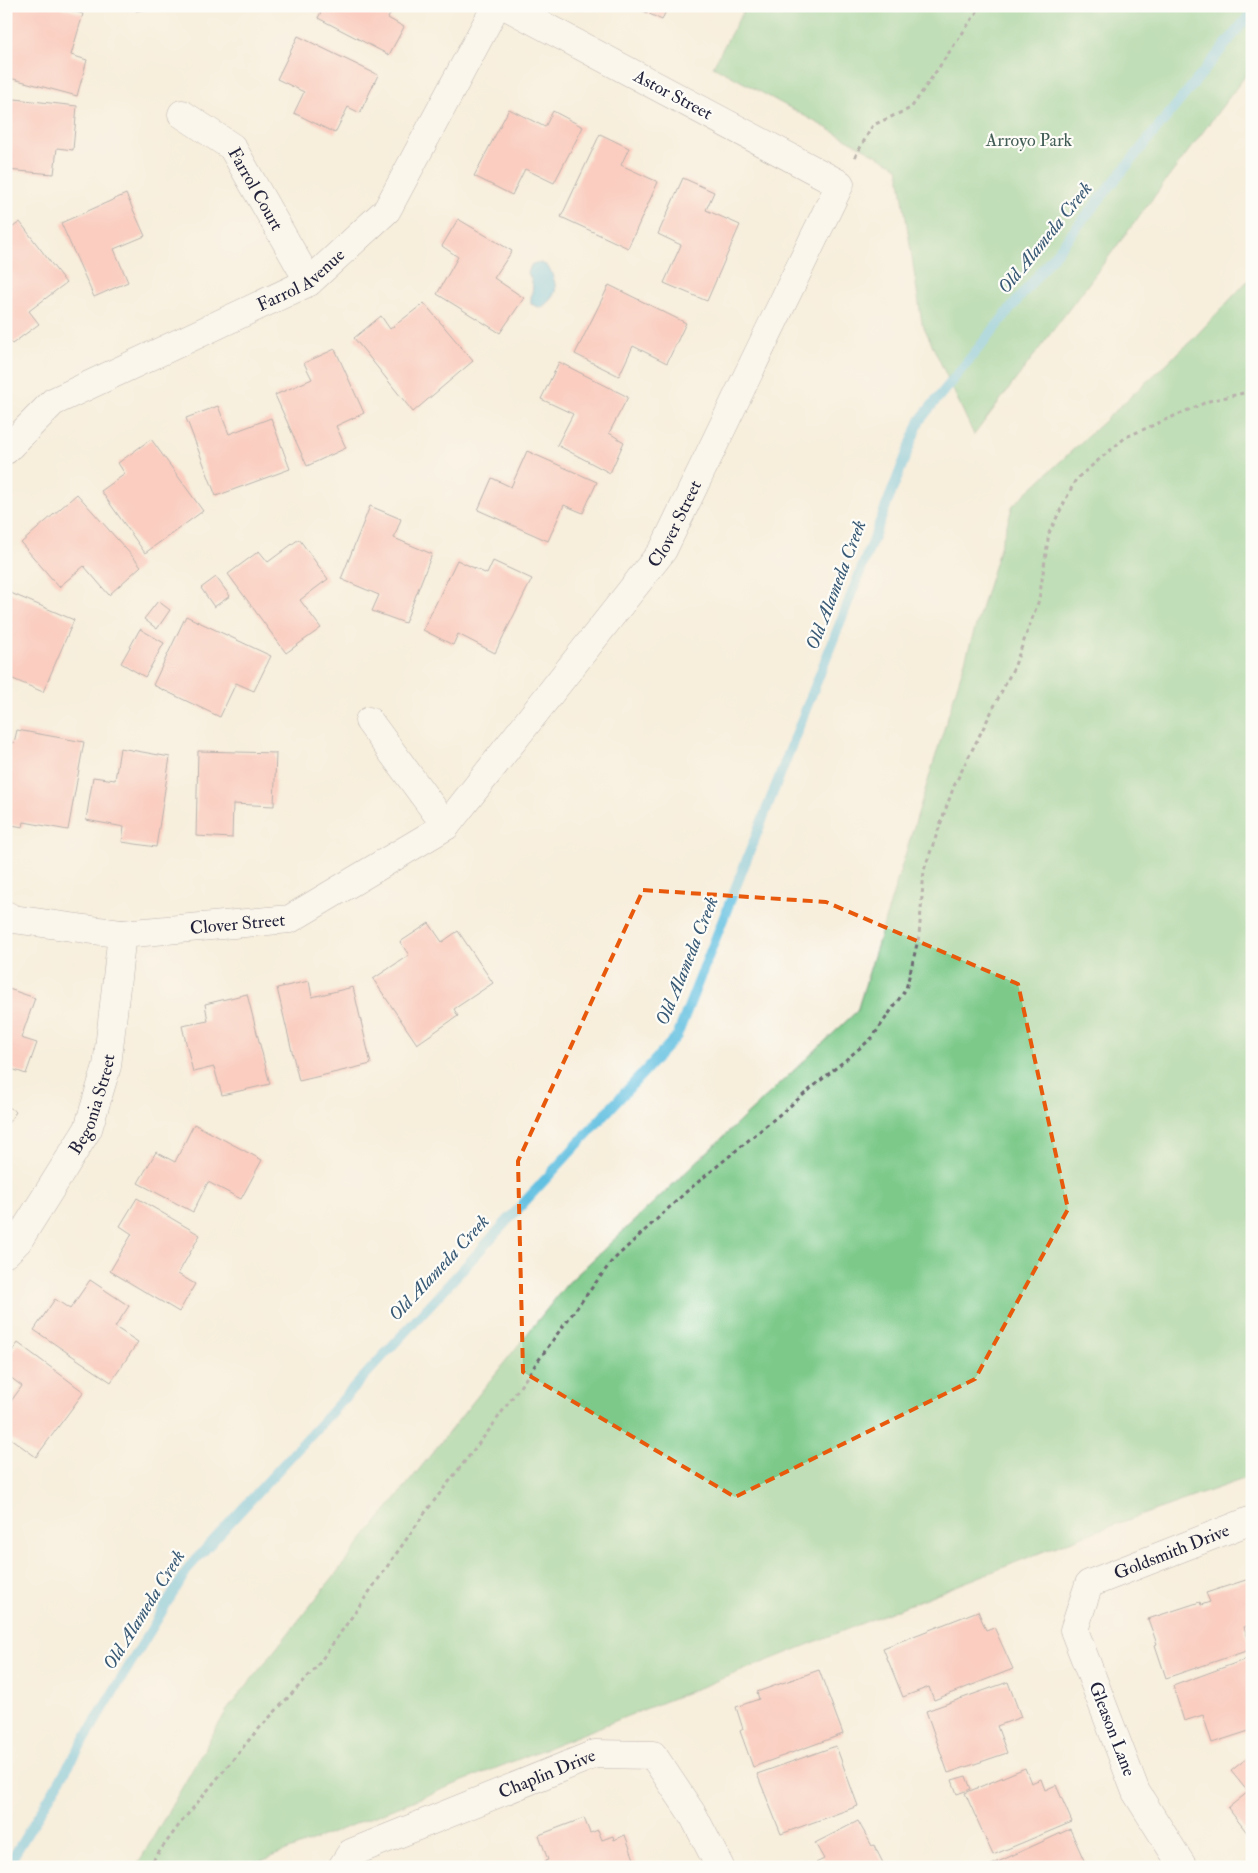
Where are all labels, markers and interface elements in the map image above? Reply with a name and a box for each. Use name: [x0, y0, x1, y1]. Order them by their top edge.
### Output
street label: Astor Street: [629, 64, 716, 125]
park label: Arroyo Park: [985, 129, 1073, 152]
street label: Farrol Court: [223, 143, 289, 235]
water label: Old Alameda Creek: [993, 177, 1098, 299]
street label: Farrol Avenue: [253, 243, 350, 316]
street label: Clover Street: [642, 476, 707, 572]
water label: Old Alameda Creek: [800, 517, 872, 653]
water label: Old Alameda Creek: [650, 893, 724, 1029]
street label: Clover Street: [189, 908, 286, 939]
street label: Begonia Street: [63, 1053, 120, 1159]
water label: Old Alameda Creek: [383, 1210, 495, 1326]
street label: Goldsmith Drive: [1110, 1518, 1233, 1585]
water label: Old Alameda Creek: [97, 1545, 191, 1675]
street label: Gleason Lane: [1083, 1678, 1141, 1780]
street label: Chaplin Drive: [495, 1743, 599, 1804]

